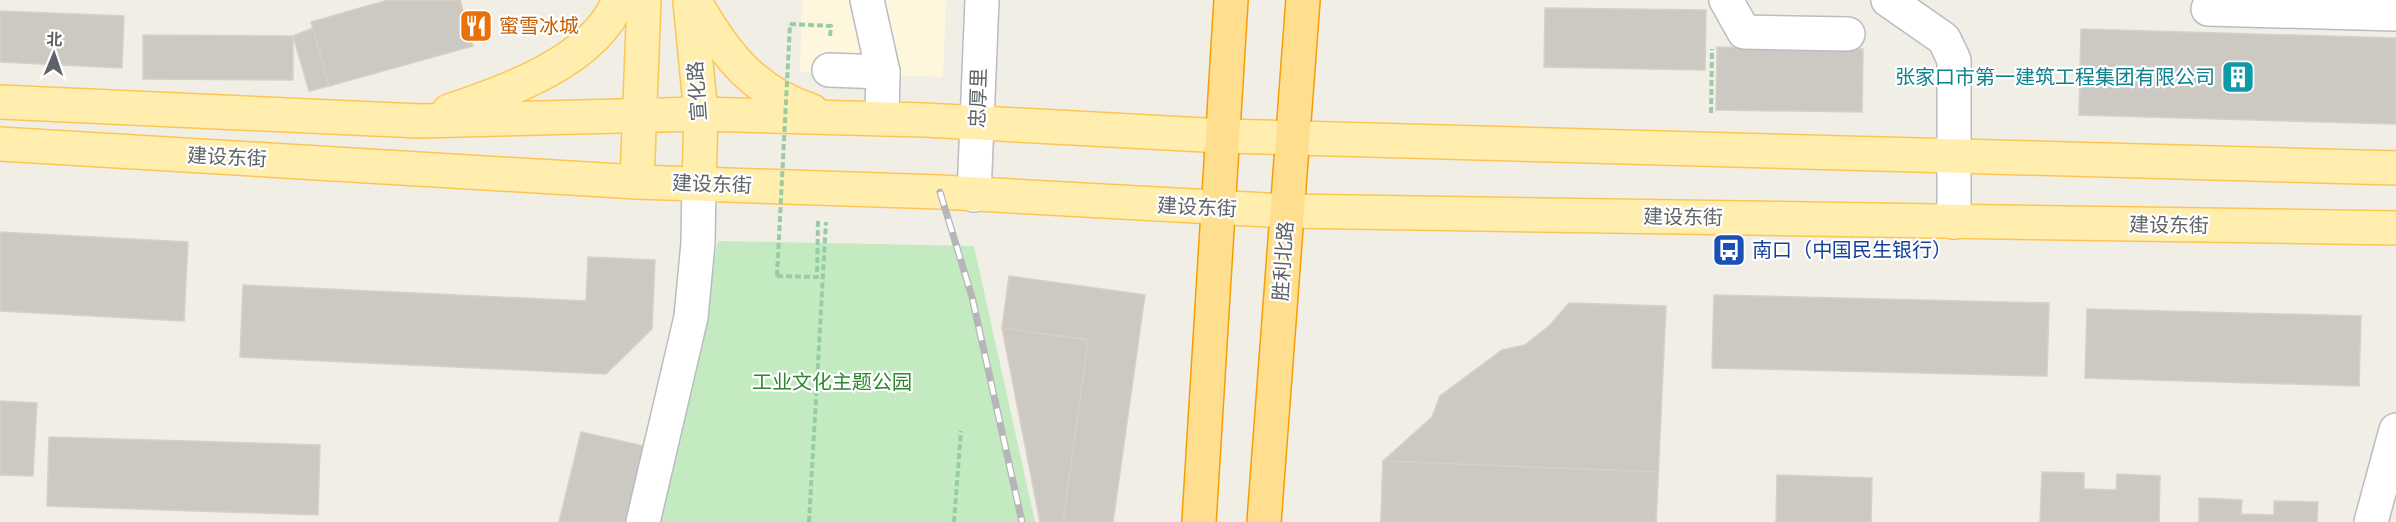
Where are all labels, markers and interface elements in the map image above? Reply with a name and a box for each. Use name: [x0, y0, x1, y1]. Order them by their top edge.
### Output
restaurant icon: 蜜雪冰城: [458, 8, 494, 44]
place label: 蜜雪冰城: [499, 13, 579, 39]
north arrow: [24, 24, 84, 84]
text: 北: [46, 29, 63, 49]
building icon: 张家口市第一建筑工程集团有限公司: [2220, 59, 2256, 95]
street label: 宣化路: [682, 60, 712, 122]
place label: 张家口市第一建筑工程集团有限公司: [1895, 64, 2215, 90]
street label: 忠厚里: [964, 68, 992, 128]
street label: 建设东街: [186, 142, 268, 172]
street label: 建设东街: [672, 170, 752, 198]
street label: 建设东街: [1156, 192, 1238, 222]
street label: 建设东街: [1643, 203, 1723, 231]
street label: 建设东街: [2129, 211, 2209, 239]
street label: 胜利北路: [1267, 220, 1299, 302]
bus stop icon: 南口（中国民生银行）: [1711, 232, 1747, 268]
place label: 南口（中国民生银行）: [1752, 237, 1952, 263]
park label: 工业文化主题公园: [752, 369, 912, 395]

